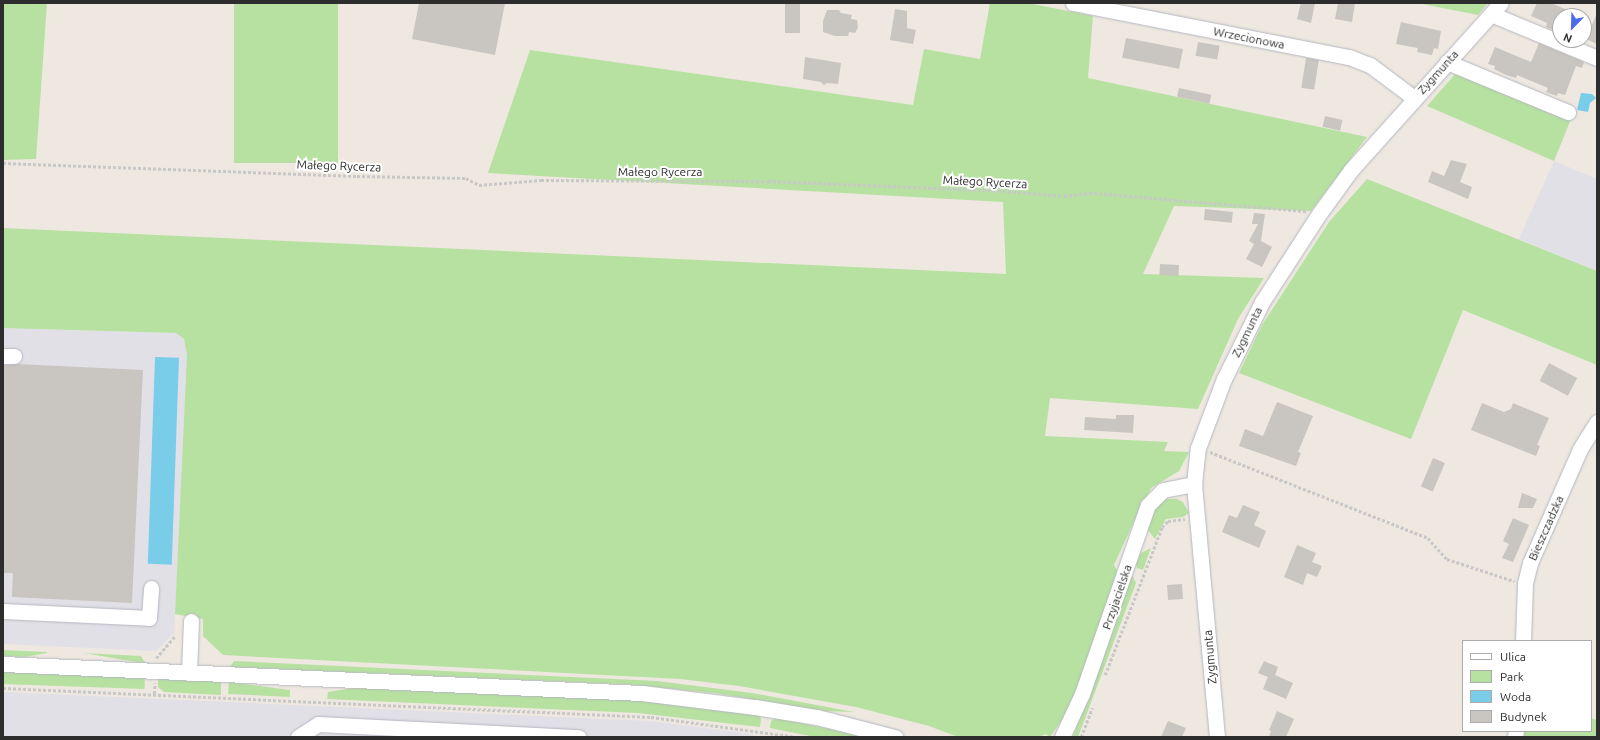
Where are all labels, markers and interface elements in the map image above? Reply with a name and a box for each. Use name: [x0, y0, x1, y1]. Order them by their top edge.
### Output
north arrow: [1552, 8, 1592, 48]
street label: Wrzecionowa: [1212, 24, 1286, 52]
text: N: [1562, 31, 1574, 45]
street label: Zygmunta: [1415, 47, 1461, 97]
street label: Małego Rycerza: [296, 157, 382, 175]
street label: Małego Rycerza: [618, 165, 702, 179]
street label: Małego Rycerza: [942, 173, 1028, 191]
street label: Zygmunta: [1229, 304, 1265, 360]
street label: Bieszczadzka: [1525, 493, 1567, 563]
street label: Przyjacielska: [1099, 563, 1135, 631]
street label: Zygmunta: [1200, 629, 1220, 685]
legend: [1462, 640, 1592, 732]
text: Ulica: [1500, 650, 1526, 663]
text: Park: [1500, 670, 1524, 683]
text: Woda: [1500, 690, 1531, 703]
text: Budynek: [1500, 710, 1547, 723]

